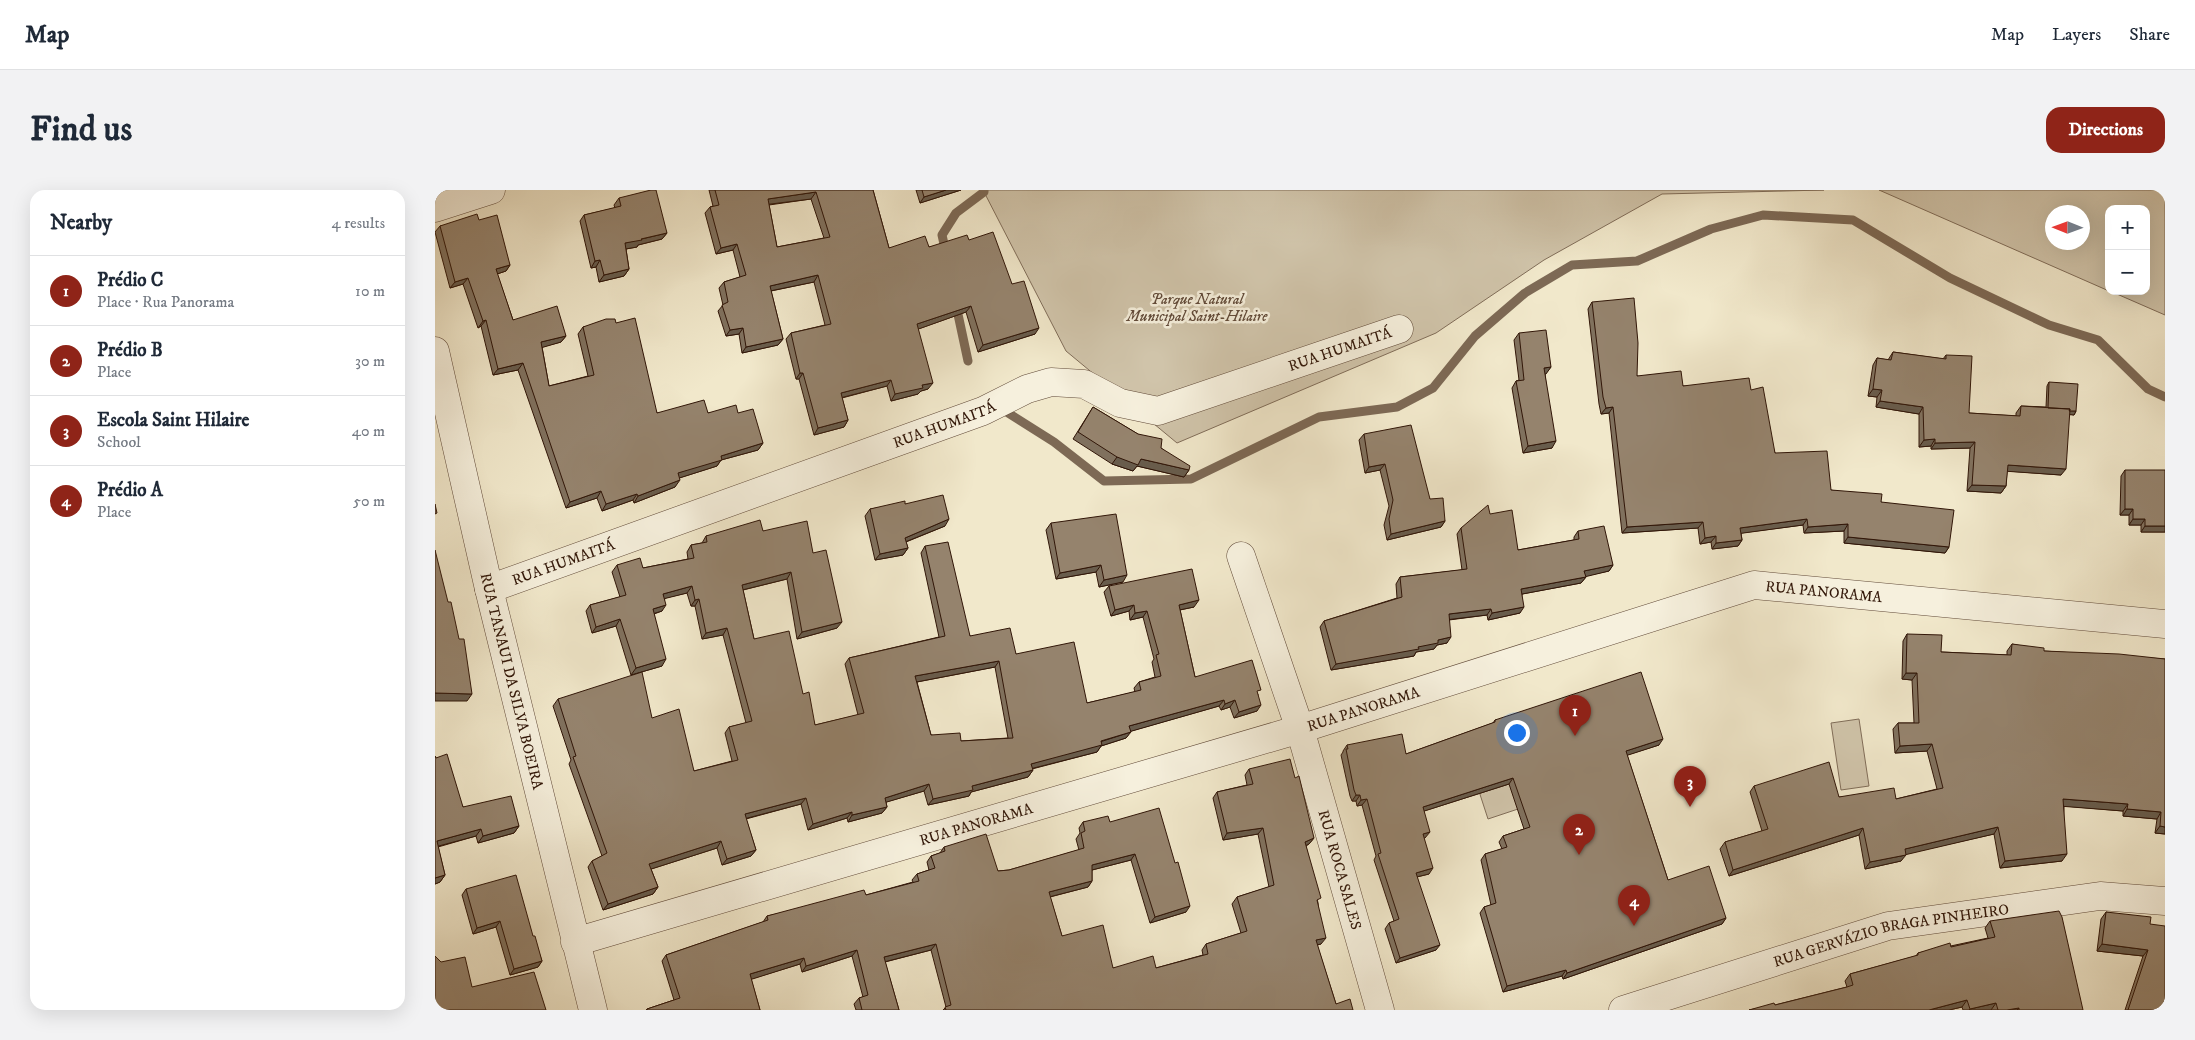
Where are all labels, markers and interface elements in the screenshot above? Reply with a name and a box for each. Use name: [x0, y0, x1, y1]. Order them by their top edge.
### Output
text: Map: [25, 20, 69, 50]
text: Map: [1991, 24, 2024, 46]
text: Layers: [2052, 24, 2101, 46]
text: Share: [2129, 24, 2170, 46]
button: Directions: [2046, 107, 2165, 153]
text: Find us: [30, 108, 132, 152]
north arrow: [2045, 205, 2090, 250]
map controls: [2105, 205, 2150, 295]
button: +: [2105, 205, 2150, 250]
text: Nearby: [50, 210, 112, 236]
text: 4 results: [332, 213, 385, 233]
button: −: [2105, 250, 2150, 295]
text: Prédio C: [97, 269, 163, 292]
text: 1: [63, 281, 69, 301]
text: 10 m: [355, 281, 385, 301]
park label: Parque Natural Municipal Saint-Hilaire: [1126, 290, 1268, 326]
text: Place · Rua Panorama: [97, 292, 234, 312]
street label: RUA HUMAITÁ: [1286, 322, 1394, 375]
text: Prédio B: [97, 339, 163, 362]
text: 2: [62, 351, 70, 371]
text: 30 m: [355, 351, 385, 371]
text: Place: [97, 362, 131, 382]
street label: RUA HUMAITÁ: [890, 396, 999, 452]
text: Escola Saint Hilaire: [97, 409, 249, 432]
text: 3: [63, 421, 69, 441]
text: 40 m: [352, 421, 385, 441]
text: School: [97, 432, 141, 452]
text: Prédio A: [97, 479, 163, 502]
text: 4: [61, 491, 71, 511]
text: 50 m: [353, 491, 385, 511]
text: Place: [97, 502, 131, 522]
street label: RUA HUMAITÁ: [509, 534, 618, 589]
street label: RUA TANAUI DA SILVA BOEIRA: [476, 571, 548, 792]
street label: RUA PANORAMA: [1765, 577, 1883, 607]
street label: RUA PANORAMA: [1305, 682, 1422, 736]
pin: 1: [1559, 695, 1591, 736]
your location: [1504, 720, 1530, 746]
pin: 3: [1674, 766, 1706, 807]
street label: RUA PANORAMA: [917, 798, 1035, 850]
street label: RUA ROCA SALES: [1314, 808, 1366, 932]
pin: 2: [1563, 814, 1595, 855]
pin: 4: [1618, 885, 1650, 926]
street label: RUA GERVÁZIO BRAGA PINHEIRO: [1771, 900, 2010, 971]

